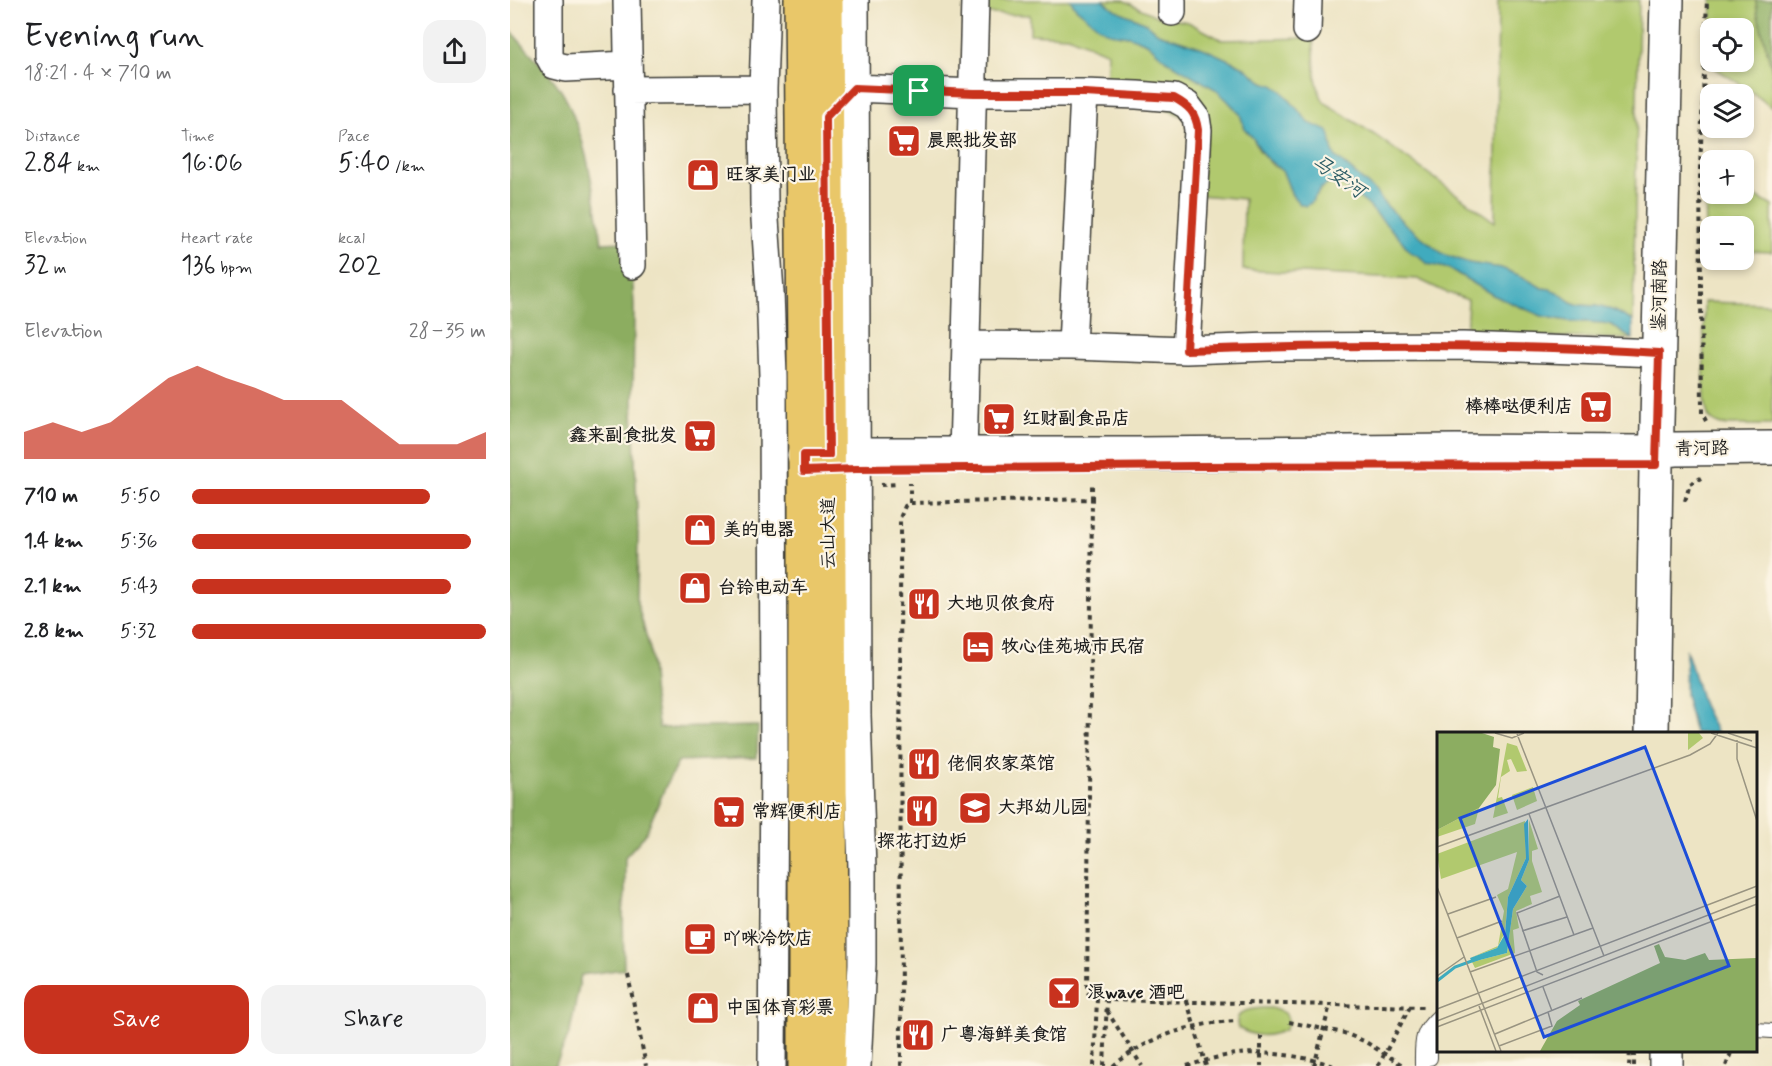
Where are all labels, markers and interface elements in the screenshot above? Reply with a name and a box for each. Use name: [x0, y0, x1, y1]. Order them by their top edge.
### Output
text: Evening run: [24, 15, 204, 59]
map controls: [1700, 18, 1754, 270]
button: locate: [1700, 18, 1754, 72]
button: share: [423, 20, 486, 83]
text: 18:21 · 4 × 710 m: [24, 60, 172, 87]
pin: [893, 65, 944, 116]
icon: arrive: [902, 74, 935, 107]
button: layers: [1700, 84, 1754, 138]
supermarket icon: 晨熙批发部: [886, 123, 922, 159]
text: Distance: [24, 126, 80, 147]
text: Time: [181, 126, 215, 147]
text: Pace: [338, 126, 370, 147]
place label: 晨熙批发部: [927, 129, 1017, 153]
text: 2.84: [24, 147, 73, 181]
text: 16:06: [181, 147, 243, 181]
text: 5:40: [338, 147, 391, 181]
water label: 马安河: [1306, 149, 1373, 207]
button: +: [1700, 150, 1754, 204]
text: km: [73, 156, 100, 177]
text: /km: [391, 156, 425, 177]
shop icon: 旺家美门业: [685, 157, 721, 193]
place label: 旺家美门业: [726, 163, 816, 187]
button: −: [1700, 216, 1754, 270]
text: Elevation: [24, 228, 87, 249]
text: Heart rate: [181, 228, 253, 249]
text: kcal: [338, 228, 365, 249]
text: 32: [24, 249, 49, 283]
text: 136: [181, 249, 216, 283]
text: 202: [338, 249, 381, 283]
text: m: [49, 258, 67, 279]
text: bpm: [216, 258, 252, 279]
street label: 鉴河南路: [1647, 259, 1673, 331]
text: Elevation: [24, 318, 103, 345]
text: 28–35 m: [409, 318, 486, 345]
supermarket icon: 棒棒哒便利店: [1578, 389, 1614, 425]
place label: 棒棒哒便利店: [1465, 395, 1573, 419]
supermarket icon: 红财副食品店: [981, 401, 1017, 437]
place label: 红财副食品店: [1022, 407, 1130, 431]
supermarket icon: 鑫来副食批发: [682, 418, 718, 454]
place label: 鑫来副食批发: [569, 424, 677, 448]
street label: 青河路: [1675, 437, 1729, 461]
text: 710 m: [24, 483, 78, 510]
text: 5:50: [120, 483, 161, 510]
street label: 云山大道: [817, 497, 841, 569]
shop icon: 美的电器: [682, 512, 718, 548]
place label: 美的电器: [723, 518, 795, 542]
text: 1.4 km: [24, 528, 83, 555]
text: 5:36: [120, 528, 157, 555]
shop icon: 台铃电动车: [677, 570, 713, 606]
text: 2.1 km: [24, 573, 81, 600]
text: 5:43: [120, 573, 157, 600]
place label: 台铃电动车: [718, 576, 808, 600]
restaurant icon: 大地贝侬食府: [906, 586, 942, 622]
place label: 大地贝侬食府: [947, 592, 1055, 616]
text: 2.8 km: [24, 618, 84, 645]
text: 5:32: [120, 618, 157, 645]
hotel icon: 牧心佳苑城市民宿: [960, 629, 996, 665]
place label: 牧心佳苑城市民宿: [1001, 635, 1145, 659]
inset map: [1437, 732, 1757, 1051]
restaurant icon: 佬侗农家菜馆: [906, 746, 942, 782]
place label: 佬侗农家菜馆: [947, 752, 1055, 776]
school or university icon: 大邦幼儿园: [957, 790, 993, 826]
restaurant icon: 探花打边炉: [904, 793, 940, 829]
supermarket icon: 常辉便利店: [711, 794, 747, 830]
place label: 大邦幼儿园: [998, 796, 1088, 820]
place label: 常辉便利店: [752, 800, 842, 824]
place label: 探花打边炉: [877, 830, 967, 854]
cafe icon: 吖咪冷饮店: [682, 921, 718, 957]
place label: 吖咪冷饮店: [723, 927, 813, 951]
bar icon: 浪wave 酒吧: [1046, 975, 1082, 1011]
place label: 浪wave 酒吧: [1087, 981, 1184, 1005]
button: Save: [24, 985, 249, 1054]
button: Share: [261, 985, 486, 1054]
shop icon: 中国体育彩票: [685, 990, 721, 1026]
place label: 中国体育彩票: [726, 996, 834, 1020]
restaurant icon: 广粤海鲜美食馆: [900, 1017, 936, 1053]
place label: 广粤海鲜美食馆: [941, 1023, 1067, 1047]

